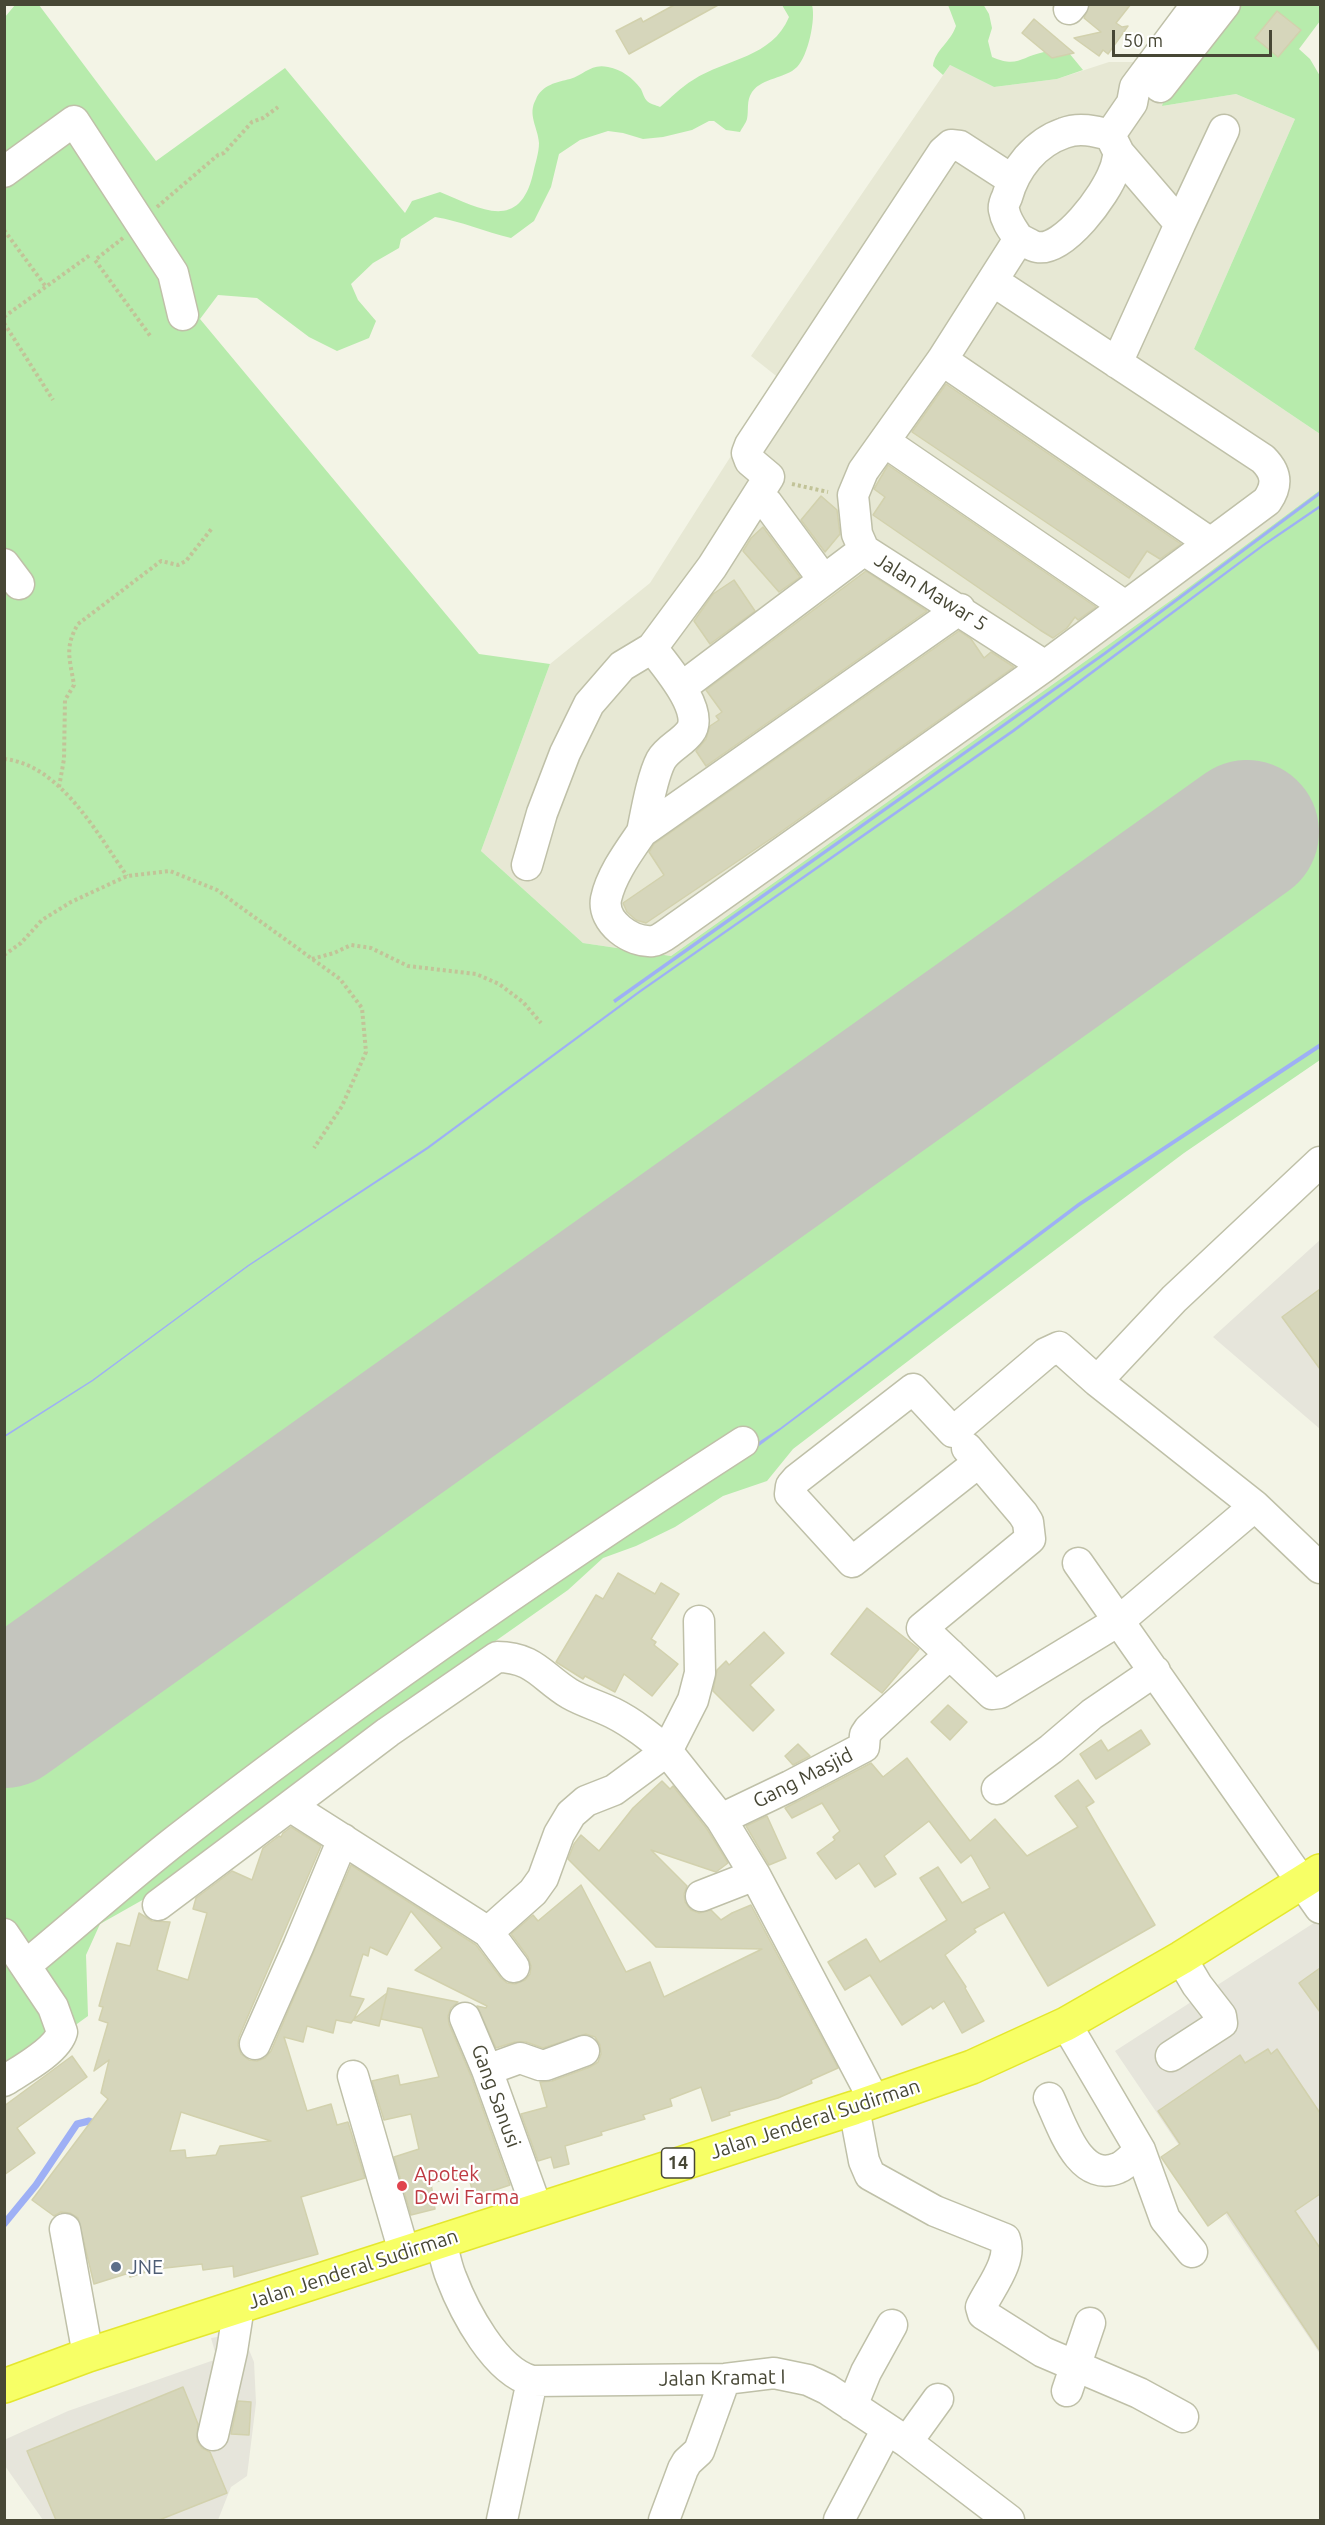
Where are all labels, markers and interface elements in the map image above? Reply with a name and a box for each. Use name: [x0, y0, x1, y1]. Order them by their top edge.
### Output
scale bar: [1115, 18, 1276, 56]
text: 50 m: [1123, 30, 1163, 50]
street label: Jalan Mawar 5: [870, 548, 992, 636]
street label: Gang Masjid: [749, 1743, 857, 1813]
street label: Gang Sanusi: [466, 2041, 526, 2151]
street label: Jalan Jenderal Sudirman: [707, 2074, 923, 2164]
road number: 14: [662, 2148, 694, 2178]
place label: Apotek Dewi Farma: [414, 2162, 519, 2209]
marker: Apotek Dewi Farma: [395, 2179, 409, 2193]
street label: Jalan Jenderal Sudirman: [245, 2224, 461, 2314]
place label: JNE: [128, 2255, 163, 2279]
marker: JNE: [109, 2260, 123, 2274]
street label: Jalan Kramat I: [658, 2365, 786, 2391]

